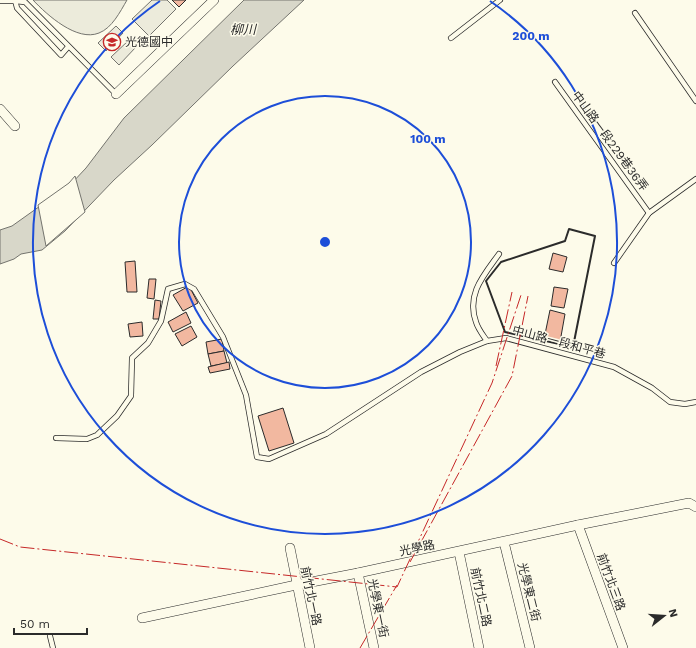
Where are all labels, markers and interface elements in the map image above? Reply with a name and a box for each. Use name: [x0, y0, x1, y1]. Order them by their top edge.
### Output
water label: 柳川: [230, 22, 258, 37]
text: 200 m: [512, 29, 550, 43]
school or university icon: 光德國中: [102, 32, 122, 52]
place label: 光德國中: [125, 35, 173, 49]
street label: 中山路一段229巷36弄: [569, 88, 651, 194]
text: 100 m: [410, 132, 446, 146]
centre of rings: [318, 235, 332, 249]
street label: 中山路一段和平巷: [511, 323, 607, 361]
street label: 光學路: [398, 537, 436, 559]
street label: 前竹北三路: [594, 551, 628, 613]
street label: 光學東二街: [515, 561, 543, 623]
street label: 前竹北一路: [298, 565, 324, 627]
street label: 前竹北二路: [468, 566, 494, 628]
street label: 光學東一街: [365, 577, 391, 639]
north arrow: [644, 596, 684, 636]
text: N: [666, 607, 680, 619]
scale bar: [14, 610, 87, 636]
text: 50 m: [20, 617, 50, 631]

